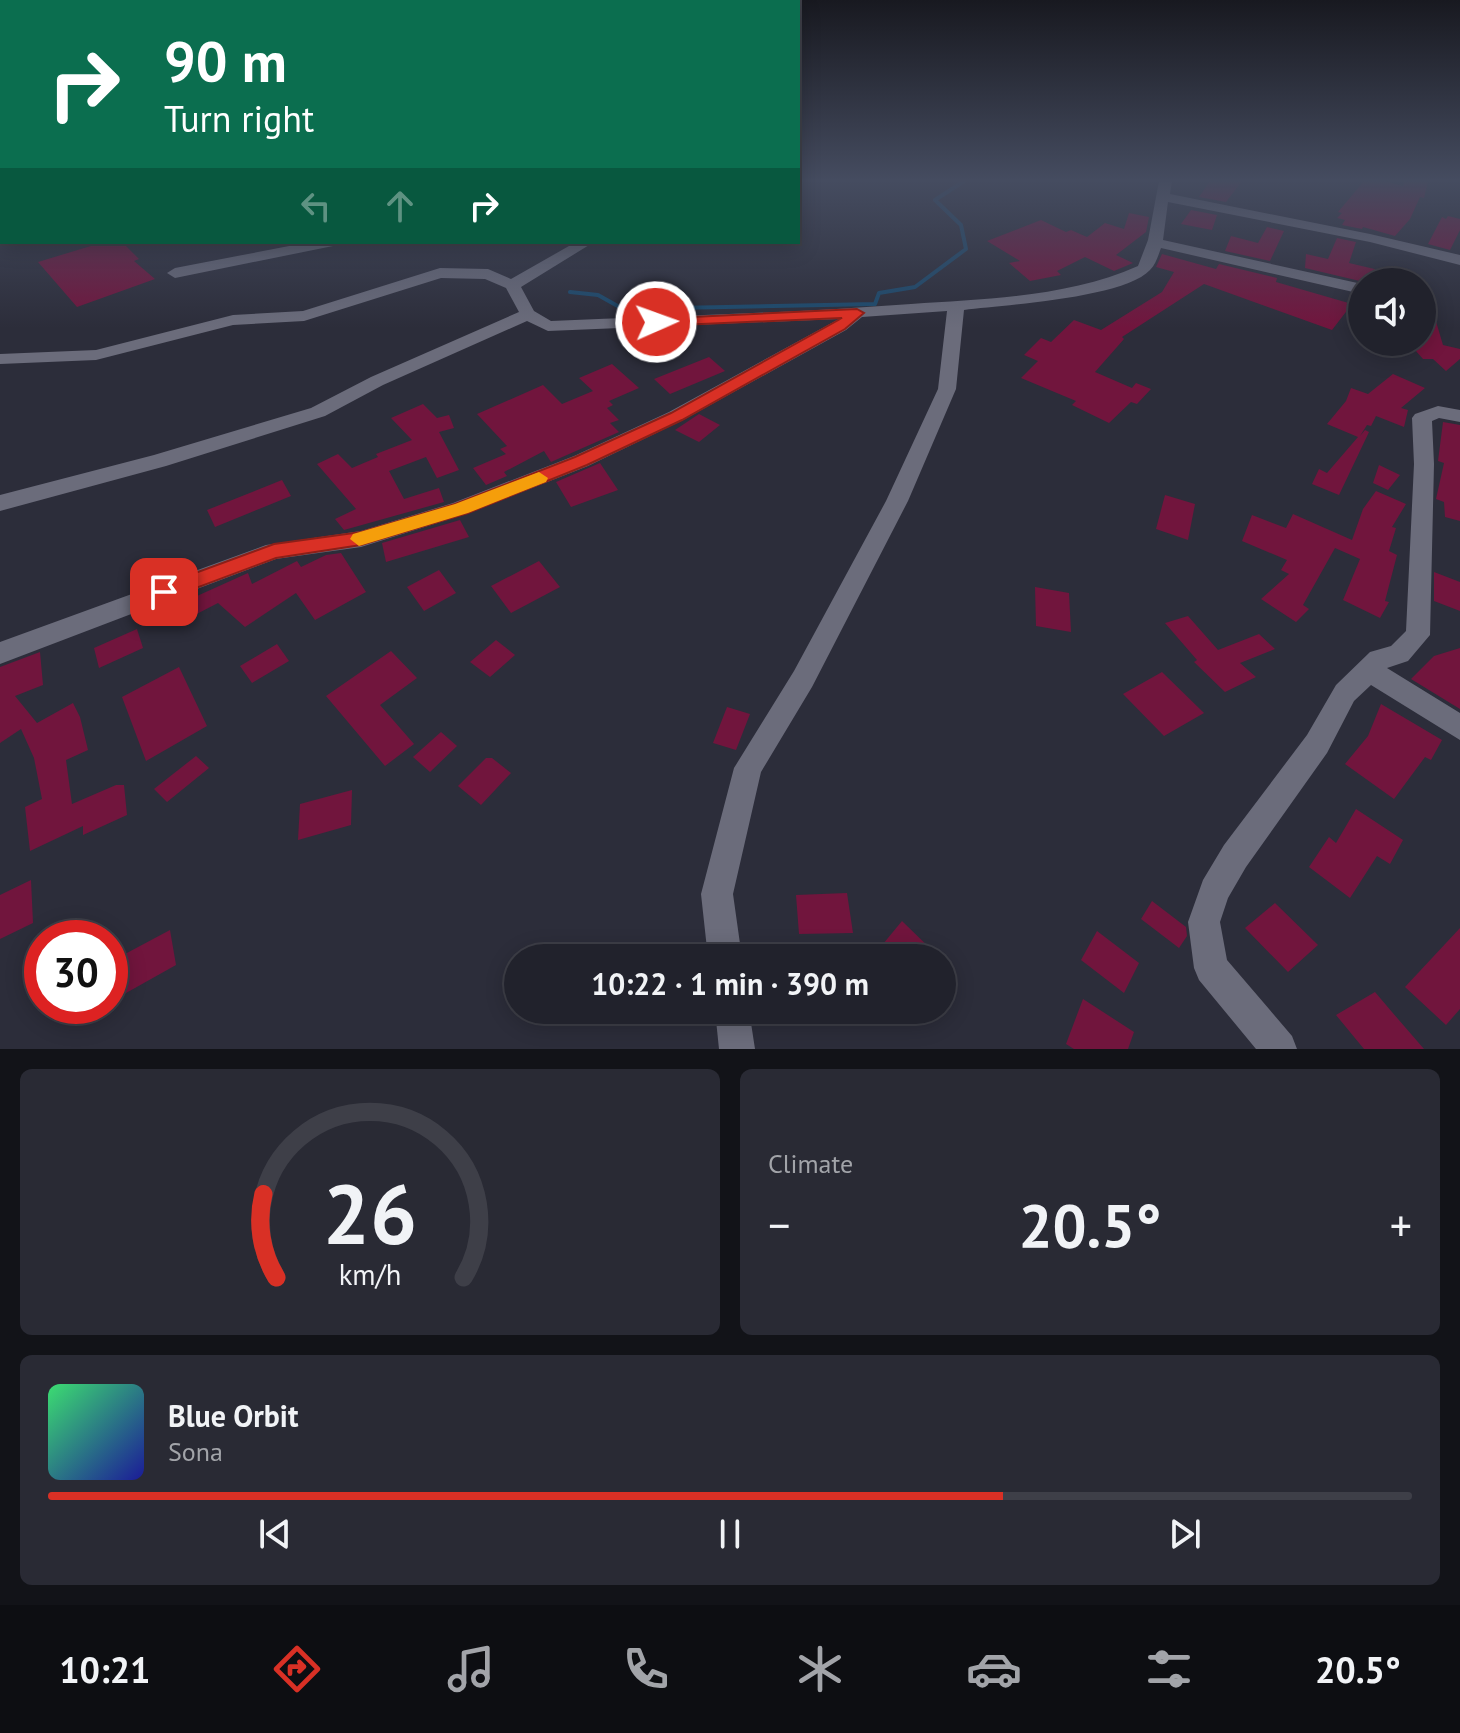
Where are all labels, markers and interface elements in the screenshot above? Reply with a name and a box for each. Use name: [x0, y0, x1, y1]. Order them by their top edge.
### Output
text: 90 m: [164, 25, 287, 97]
icon: right: [32, 32, 136, 136]
text: Turn right: [164, 95, 314, 142]
icon: left: [294, 184, 338, 228]
icon: ahead: [378, 184, 422, 228]
icon: right: [462, 184, 506, 228]
map controls: [1348, 268, 1436, 356]
button: sound: [1348, 268, 1436, 356]
position arrow: [614, 280, 698, 364]
pin: [130, 558, 198, 626]
icon: arrive: [142, 570, 186, 614]
speed limit sign: 30: [24, 920, 128, 1024]
text: 10:22 · 1 min · 390 m: [591, 964, 869, 1003]
text: Climate: [768, 1147, 853, 1180]
text: 26: [323, 1159, 417, 1267]
text: 20.5°: [1018, 1186, 1162, 1264]
text: −: [768, 1196, 790, 1253]
text: +: [1390, 1196, 1412, 1253]
text: km/h: [339, 1256, 401, 1293]
text: Blue Orbit: [168, 1396, 298, 1435]
text: Sona: [168, 1435, 223, 1468]
icon: previous: [253, 1512, 297, 1556]
icon: pause: [708, 1512, 752, 1556]
icon: next: [1163, 1512, 1207, 1556]
icon: directions: [269, 1641, 325, 1697]
icon: music: [443, 1641, 499, 1697]
icon: phone: [618, 1641, 674, 1697]
icon: climate: [792, 1641, 848, 1697]
icon: car: [966, 1641, 1022, 1697]
icon: filters: [1141, 1641, 1197, 1697]
text: 10:21: [59, 1646, 151, 1693]
text: 20.5°: [1315, 1646, 1401, 1693]

